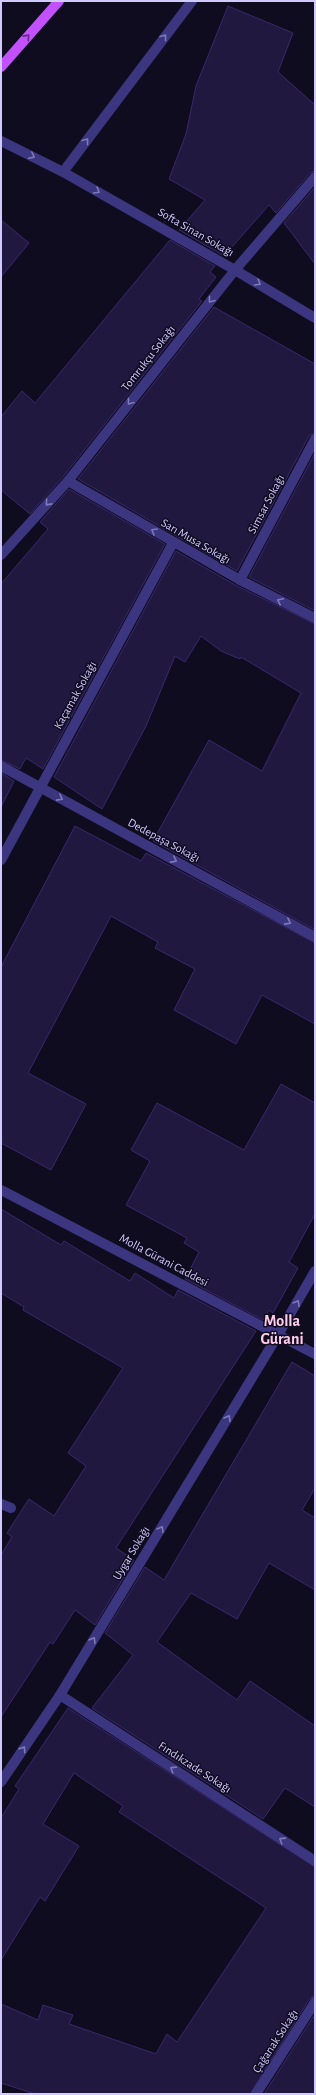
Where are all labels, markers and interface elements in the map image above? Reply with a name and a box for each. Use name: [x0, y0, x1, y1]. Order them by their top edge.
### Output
one-way arrow: [22, 34, 29, 42]
one-way arrow: [160, 34, 167, 41]
one-way arrow: [81, 138, 88, 145]
one-way arrow: [28, 151, 35, 159]
one-way arrow: [93, 186, 100, 194]
street label: Softa Sinan Sokağı: [156, 205, 236, 259]
one-way arrow: [254, 279, 261, 286]
one-way arrow: [209, 296, 216, 303]
street label: Tomrukçu Sokağı: [119, 323, 177, 393]
one-way arrow: [128, 397, 135, 404]
street label: Simsar Sokağı: [246, 473, 286, 535]
one-way arrow: [46, 498, 53, 505]
street label: Sarı Musa Sokağı: [159, 516, 233, 566]
one-way arrow: [151, 529, 158, 536]
one-way arrow: [277, 598, 284, 606]
street label: Kaçamak Sokağı: [51, 659, 99, 731]
one-way arrow: [55, 794, 63, 801]
street label: Dedepaşa Sokağı: [126, 816, 202, 864]
one-way arrow: [170, 855, 177, 863]
one-way arrow: [284, 917, 291, 925]
street label: Molla Gürani Caddesi: [118, 1231, 210, 1289]
one-way arrow: [292, 1300, 299, 1307]
district label: Molla Gürani: [260, 1313, 304, 1347]
one-way arrow: [224, 1415, 231, 1422]
street label: Uygar Sokağı: [110, 1524, 152, 1582]
one-way arrow: [156, 1526, 163, 1533]
one-way arrow: [89, 1637, 96, 1644]
street label: Fındıkzade Sokağı: [157, 1739, 233, 1795]
one-way arrow: [18, 1747, 25, 1754]
one-way arrow: [170, 1766, 177, 1773]
one-way arrow: [279, 1837, 286, 1844]
street label: Çağanak Sokağı: [250, 2007, 300, 2075]

